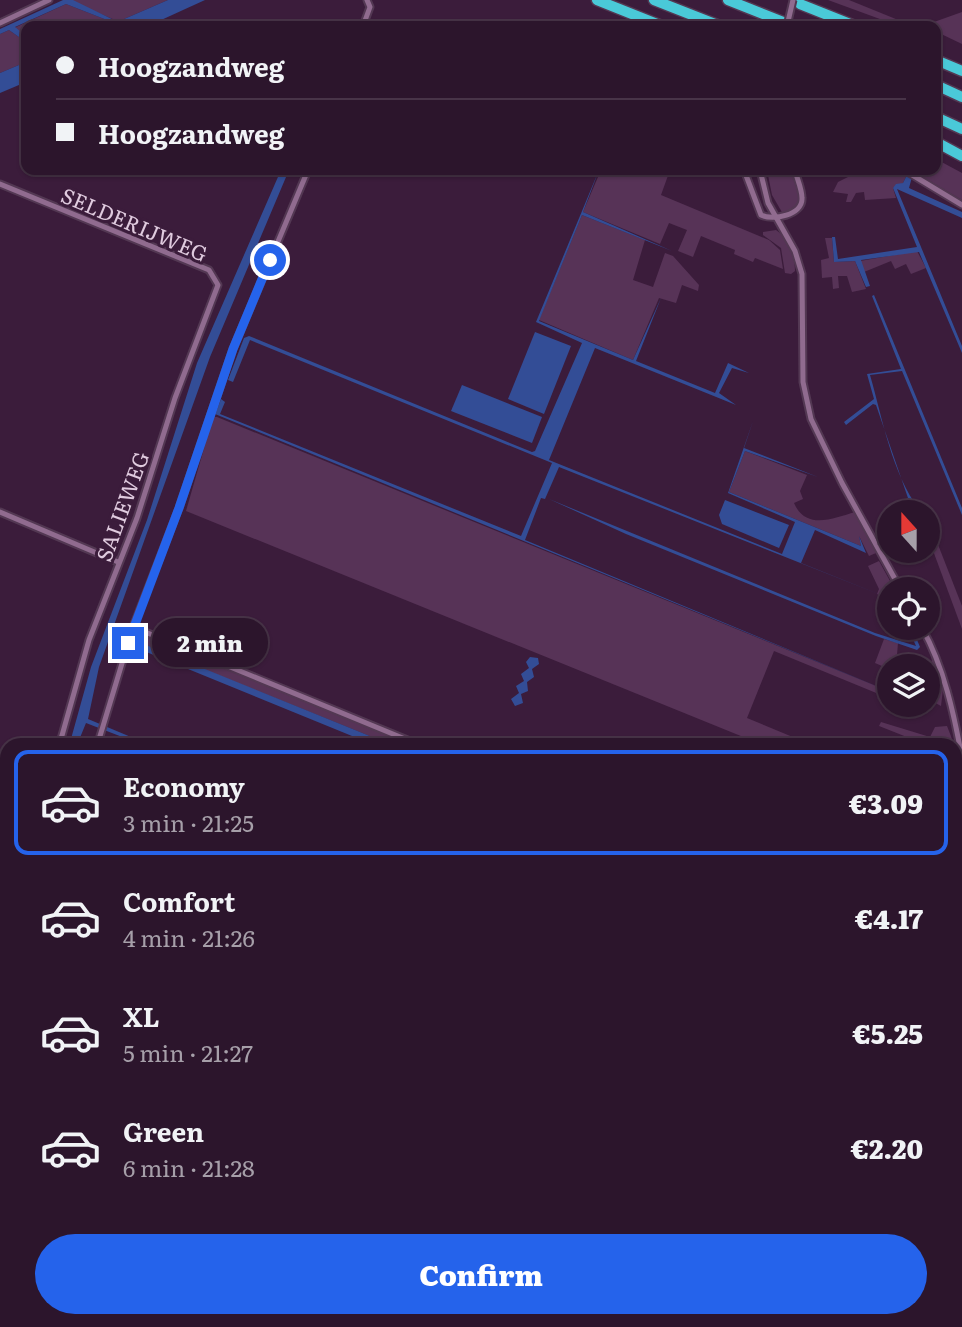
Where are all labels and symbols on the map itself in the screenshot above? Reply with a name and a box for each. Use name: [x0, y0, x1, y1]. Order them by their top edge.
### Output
street label: SELDERIJWEG: [57, 178, 213, 268]
route start: [254, 244, 286, 276]
street label: SALIEWEG: [87, 446, 155, 565]
north arrow: [877, 500, 940, 564]
callout: 2 min: [152, 618, 268, 668]
route end: [112, 627, 144, 659]

